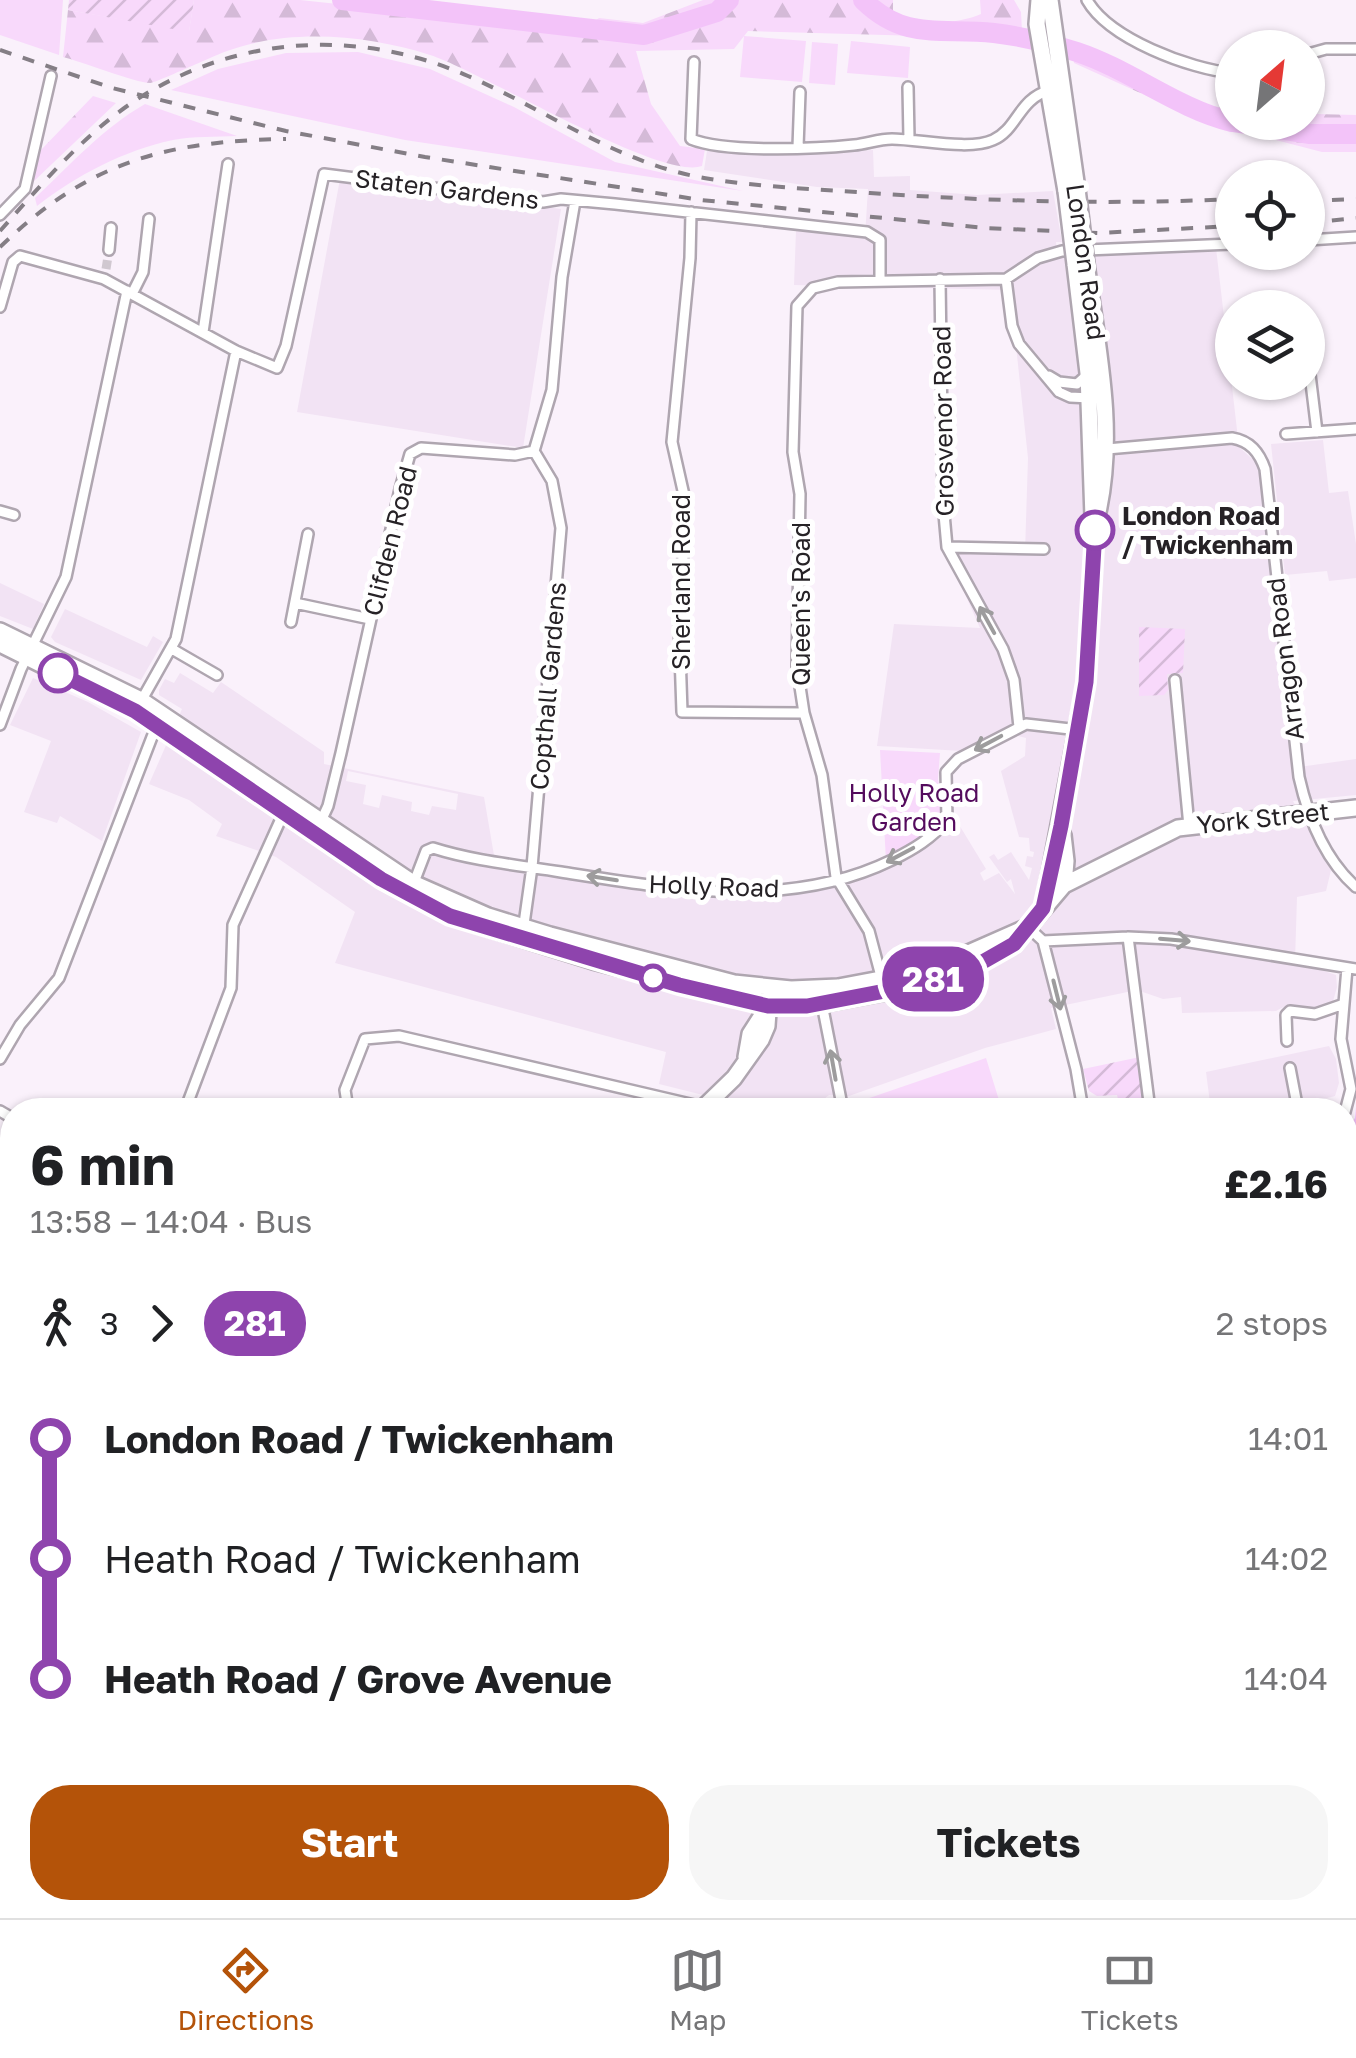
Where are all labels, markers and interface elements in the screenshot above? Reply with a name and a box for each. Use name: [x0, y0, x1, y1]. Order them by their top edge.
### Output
north arrow: [1215, 30, 1325, 140]
map controls: [1215, 30, 1325, 400]
button: locate: [1215, 160, 1325, 270]
street label: Staten Gardens: [353, 162, 541, 215]
street label: London Road: [1060, 182, 1113, 342]
button: layers: [1215, 290, 1325, 400]
street label: Grosvenor Road: [925, 325, 960, 517]
street label: Clifden Road: [356, 463, 423, 619]
street label: Sherland Road: [665, 494, 696, 670]
place label: London Road / Twickenham: [1122, 500, 1293, 560]
marker: London Road / Twickenham: [1076, 511, 1114, 549]
street label: Queen's Road: [785, 522, 816, 686]
street label: Arragon Road: [1259, 576, 1310, 742]
street label: Copthall Gardens: [523, 581, 572, 791]
one-way arrow: [976, 606, 996, 636]
unlabelled marker: [39, 654, 77, 692]
one-way arrow: [974, 734, 1004, 753]
park label: Holly Road Garden: [848, 777, 980, 837]
street label: York Street: [1195, 795, 1331, 840]
one-way arrow: [885, 846, 915, 865]
one-way arrow: [586, 868, 619, 887]
street label: Holly Road: [648, 868, 780, 903]
one-way arrow: [1158, 930, 1190, 949]
line badge: 281: [876, 946, 990, 1012]
text: 281: [902, 958, 964, 1000]
unlabelled marker: [640, 965, 666, 991]
one-way arrow: [1049, 978, 1067, 1010]
one-way arrow: [823, 1049, 842, 1081]
text: 6 min: [30, 1131, 175, 1197]
text: £2.16: [1224, 1161, 1328, 1206]
text: 13:58 – 14:04 · Bus: [30, 1202, 312, 1240]
icon: walk: [30, 1296, 85, 1351]
icon: forward: [134, 1296, 189, 1351]
text: 281: [224, 1302, 286, 1344]
text: 3: [100, 1304, 119, 1342]
text: 2 stops: [1216, 1304, 1328, 1342]
text: London Road / Twickenham: [104, 1416, 614, 1461]
text: 14:01: [1248, 1419, 1328, 1457]
text: Heath Road / Twickenham: [104, 1536, 581, 1581]
text: 14:02: [1245, 1539, 1328, 1577]
text: Heath Road / Grove Avenue: [104, 1656, 612, 1701]
text: 14:04: [1244, 1659, 1328, 1697]
button: Start: [30, 1785, 669, 1900]
button: Tickets: [689, 1785, 1328, 1900]
tab: Directions: [177, 1943, 314, 2036]
tab: Map: [669, 1943, 726, 2036]
tab: Tickets: [1081, 1943, 1179, 2036]

